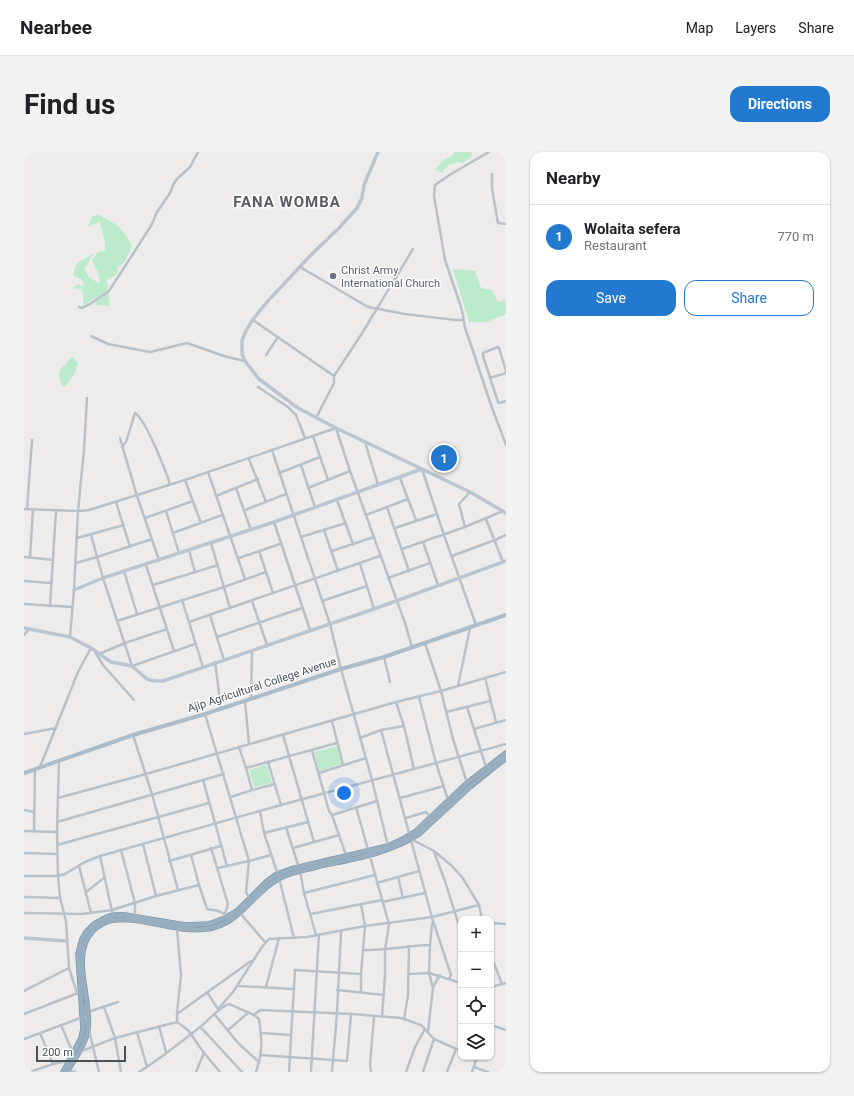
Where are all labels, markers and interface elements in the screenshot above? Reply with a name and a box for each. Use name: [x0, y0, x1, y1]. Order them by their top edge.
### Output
text: Nearbee: [20, 16, 92, 39]
text: Map: [686, 20, 713, 36]
text: Layers: [735, 20, 776, 36]
text: Share: [798, 20, 834, 36]
button: Directions: [730, 86, 830, 122]
text: Find us: [24, 88, 115, 121]
text: Nearby: [546, 168, 601, 188]
district label: FANA WOMBA: [233, 193, 341, 211]
text: Wolaita sefera: [584, 220, 681, 238]
text: 1: [555, 229, 563, 244]
text: 770 m: [777, 229, 814, 244]
text: Restaurant: [584, 238, 647, 253]
place label: Christ Army International Church: [341, 264, 440, 290]
marker: Christ Army International Church: [328, 271, 338, 281]
button: Save: [546, 280, 676, 316]
button: Share: [684, 280, 814, 316]
pin: 1: [431, 443, 457, 473]
street label: Ajip Agricultural College Avenue: [186, 655, 338, 715]
your location: [334, 783, 354, 803]
map controls: [458, 916, 494, 1060]
button: +: [458, 916, 494, 952]
button: −: [458, 952, 494, 988]
button: locate: [458, 988, 494, 1024]
button: layers: [458, 1024, 494, 1060]
scale bar: [36, 1044, 126, 1063]
text: 200 m: [42, 1046, 73, 1059]

